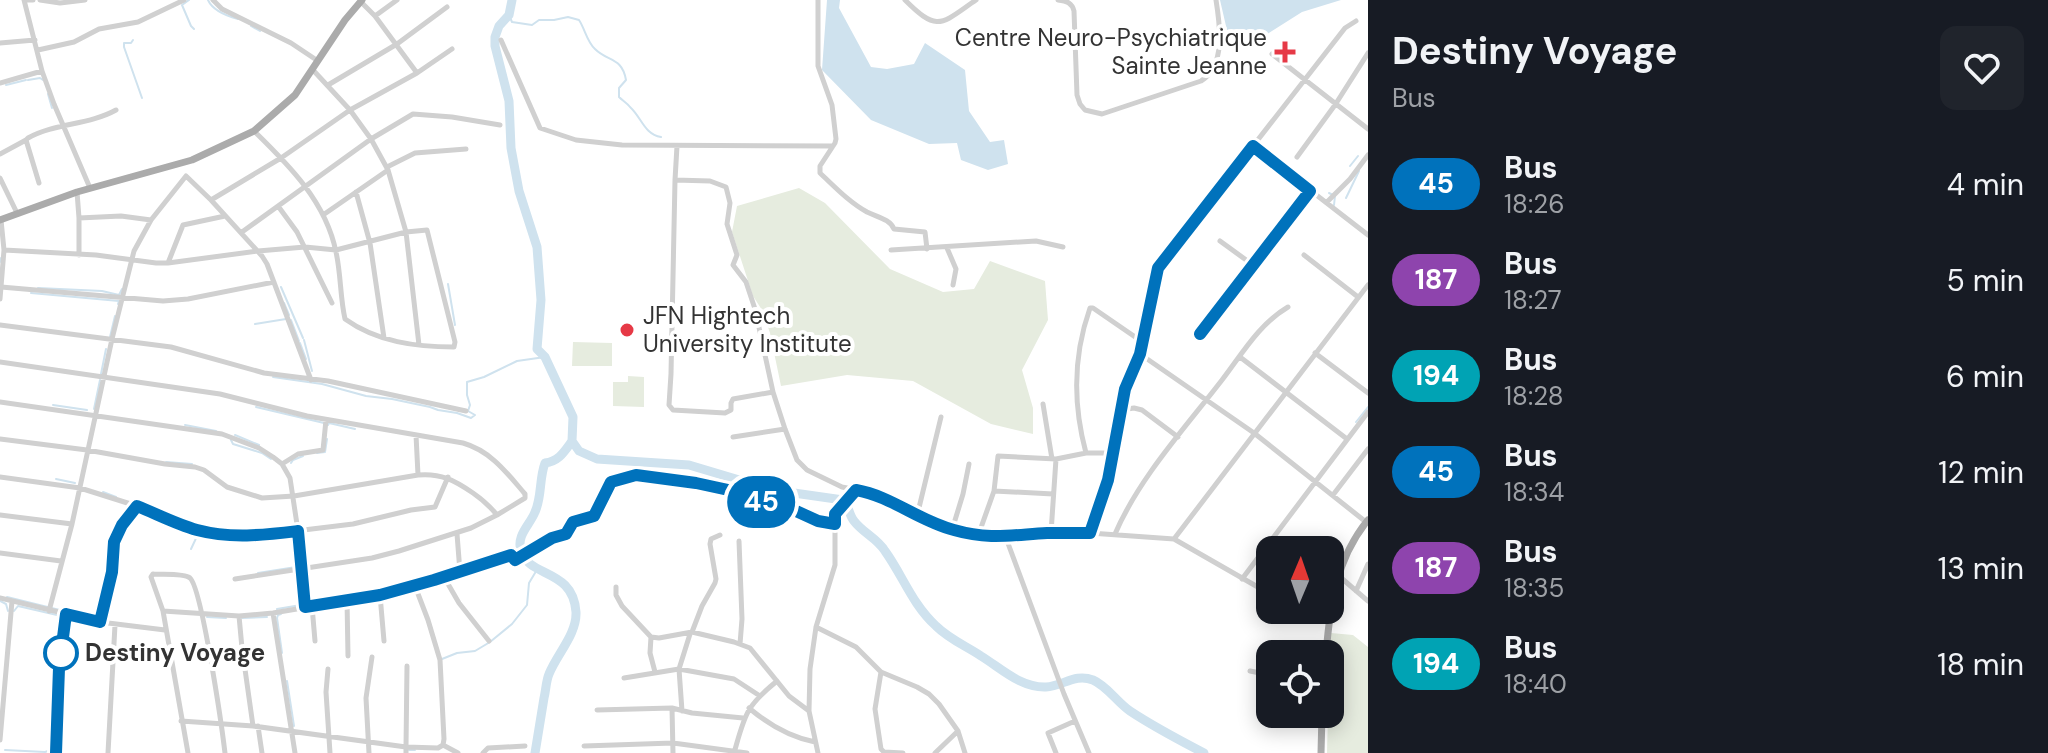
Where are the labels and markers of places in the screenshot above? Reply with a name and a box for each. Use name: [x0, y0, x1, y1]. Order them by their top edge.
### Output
place label: Centre Neuro-Psychiatrique Sainte Jeanne: [955, 22, 1267, 81]
marker: Centre Neuro-Psychiatrique Sainte Jeanne: [1274, 41, 1296, 63]
place label: JFN Hightech University Institute: [643, 300, 852, 359]
marker: JFN Hightech University Institute: [618, 321, 636, 339]
marker: Destiny Voyage: [44, 636, 78, 670]
place label: Destiny Voyage: [85, 637, 265, 668]

